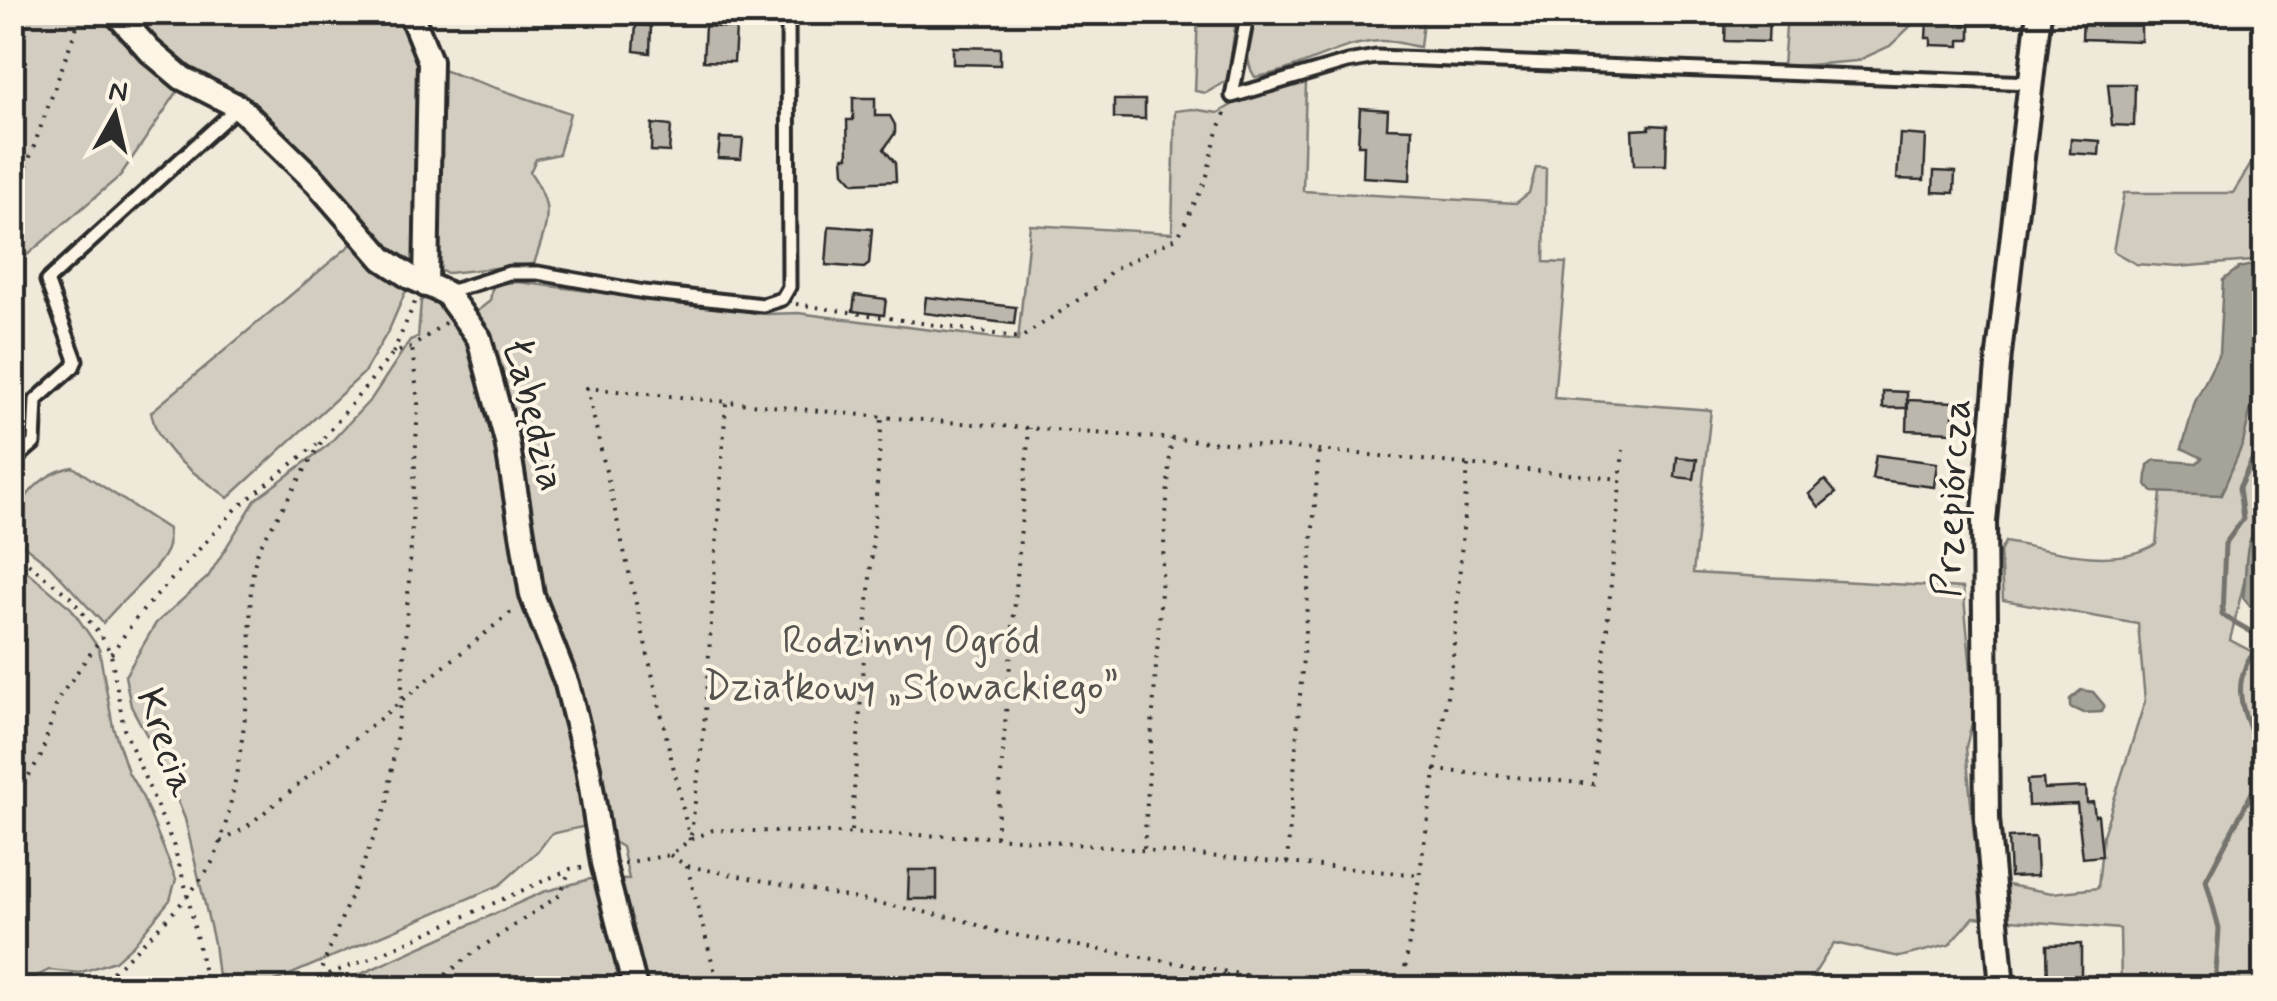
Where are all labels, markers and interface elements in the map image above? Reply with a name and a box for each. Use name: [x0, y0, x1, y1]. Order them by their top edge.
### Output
north arrow: [65, 65, 165, 165]
text: N: [106, 73, 130, 112]
street label: Łabędzia: [489, 333, 577, 497]
street label: Przepiórcza: [1922, 397, 1984, 599]
park label: Rodzinny Ogród Działkowy „Słowackiego”: [703, 616, 1119, 714]
street label: Krecia: [122, 682, 208, 805]

